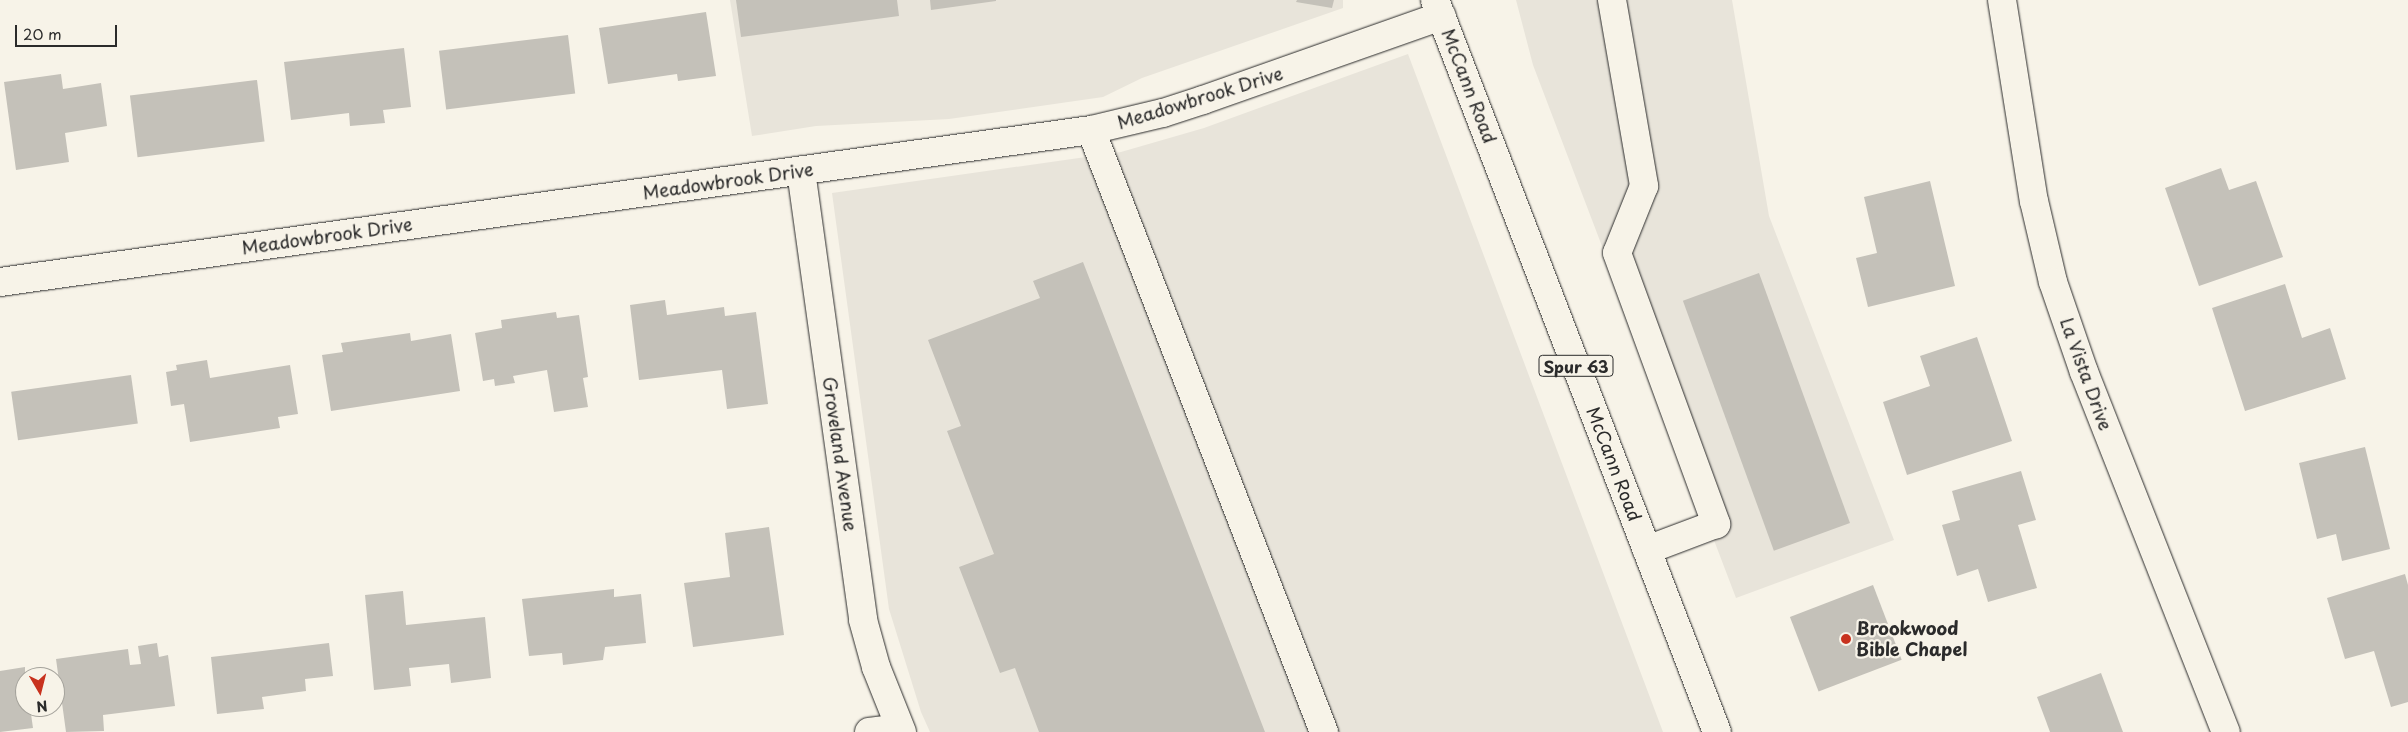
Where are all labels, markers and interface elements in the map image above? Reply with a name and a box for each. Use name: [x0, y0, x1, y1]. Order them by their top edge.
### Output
scale bar: [18, 15, 120, 47]
text: 20 m: [23, 22, 62, 45]
street label: McCann Road: [1437, 26, 1501, 146]
street label: Meadowbrook Drive: [1114, 62, 1286, 134]
street label: Meadowbrook Drive: [640, 158, 816, 204]
street label: Meadowbrook Drive: [239, 213, 415, 259]
street label: La Vista Drive: [2055, 313, 2117, 435]
road number: Spur 63: [1537, 352, 1615, 380]
street label: Groveland Avenue: [818, 375, 862, 533]
street label: McCann Road: [1582, 404, 1646, 524]
place label: Brookwood Bible Chapel: [1856, 618, 1968, 660]
marker: Brookwood Bible Chapel: [1840, 633, 1852, 645]
north arrow: [15, 667, 65, 717]
text: N: [35, 695, 49, 718]

